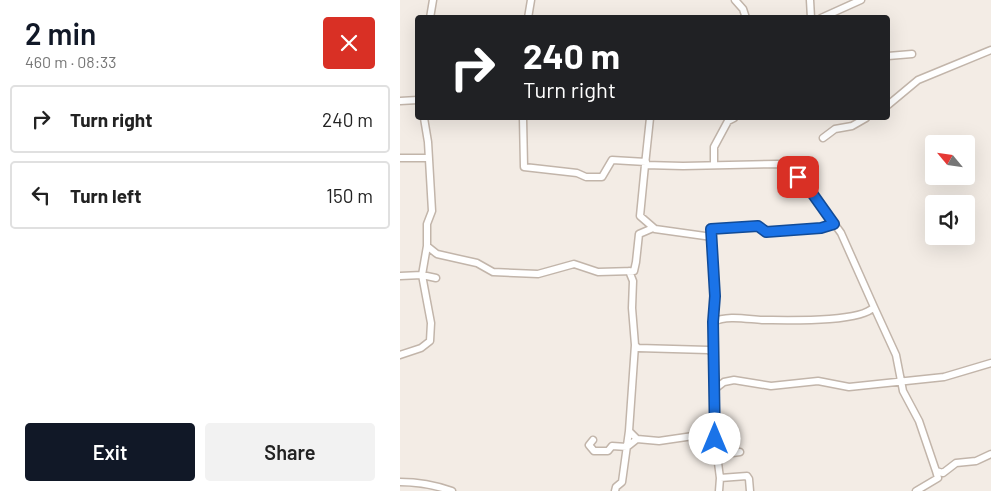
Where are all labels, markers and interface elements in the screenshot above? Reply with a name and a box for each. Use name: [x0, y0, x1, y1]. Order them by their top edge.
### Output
text: 2 min: [25, 15, 96, 51]
button: close: [323, 17, 375, 69]
text: 240 m: [523, 34, 620, 76]
icon: right: [440, 35, 505, 100]
text: 460 m · 08:33: [25, 52, 117, 71]
text: Turn right: [523, 76, 616, 102]
icon: right: [27, 105, 55, 133]
text: Turn right: [70, 108, 152, 131]
text: 240 m: [322, 108, 373, 131]
north arrow: [925, 135, 975, 185]
map controls: [925, 135, 975, 245]
pin: [777, 156, 819, 198]
icon: arrive: [784, 163, 812, 191]
icon: left: [27, 181, 55, 209]
text: Turn left: [70, 184, 141, 207]
text: 150 m: [326, 184, 373, 207]
button: sound: [925, 195, 975, 245]
position arrow: [688, 412, 740, 464]
button: Exit: [25, 423, 195, 481]
button: Share: [205, 423, 375, 481]

